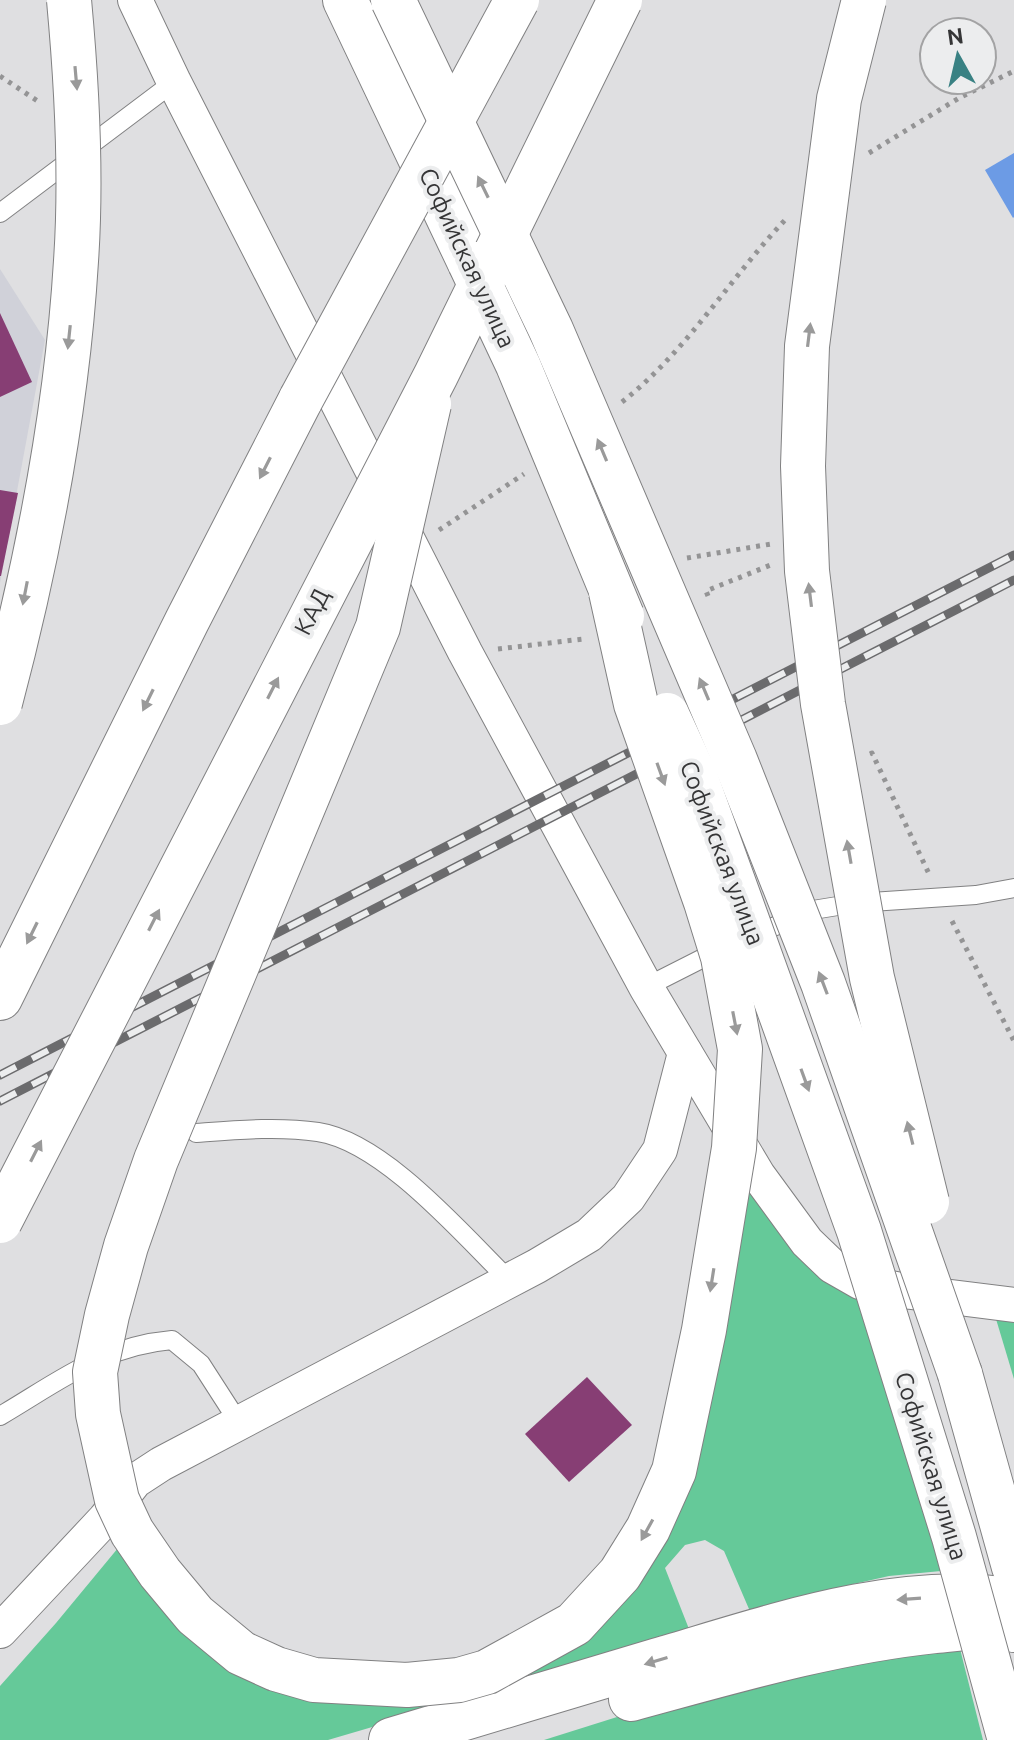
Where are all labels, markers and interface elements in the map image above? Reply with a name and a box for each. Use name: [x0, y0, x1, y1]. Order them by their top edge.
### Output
north arrow: [918, 16, 998, 96]
text: N: [945, 22, 965, 49]
one-way arrow: [70, 66, 83, 91]
street label: Софийская улица: [414, 164, 521, 352]
one-way arrow: [476, 176, 490, 199]
one-way arrow: [802, 322, 815, 347]
one-way arrow: [62, 325, 75, 350]
one-way arrow: [595, 438, 608, 461]
one-way arrow: [259, 457, 272, 480]
one-way arrow: [18, 581, 31, 606]
one-way arrow: [803, 582, 816, 607]
street label: КАД: [289, 584, 335, 639]
one-way arrow: [266, 677, 279, 700]
one-way arrow: [698, 677, 711, 701]
one-way arrow: [141, 688, 155, 712]
street label: Софийская улица: [675, 757, 770, 949]
one-way arrow: [655, 763, 667, 787]
one-way arrow: [843, 839, 855, 864]
one-way arrow: [147, 908, 161, 931]
one-way arrow: [25, 921, 39, 944]
one-way arrow: [816, 971, 829, 995]
one-way arrow: [730, 1011, 742, 1036]
one-way arrow: [799, 1068, 812, 1092]
one-way arrow: [903, 1120, 915, 1145]
one-way arrow: [29, 1140, 42, 1163]
one-way arrow: [706, 1268, 718, 1293]
street label: Софийская улица: [890, 1369, 973, 1563]
one-way arrow: [640, 1519, 653, 1542]
one-way arrow: [896, 1593, 921, 1606]
one-way arrow: [644, 1655, 668, 1668]

